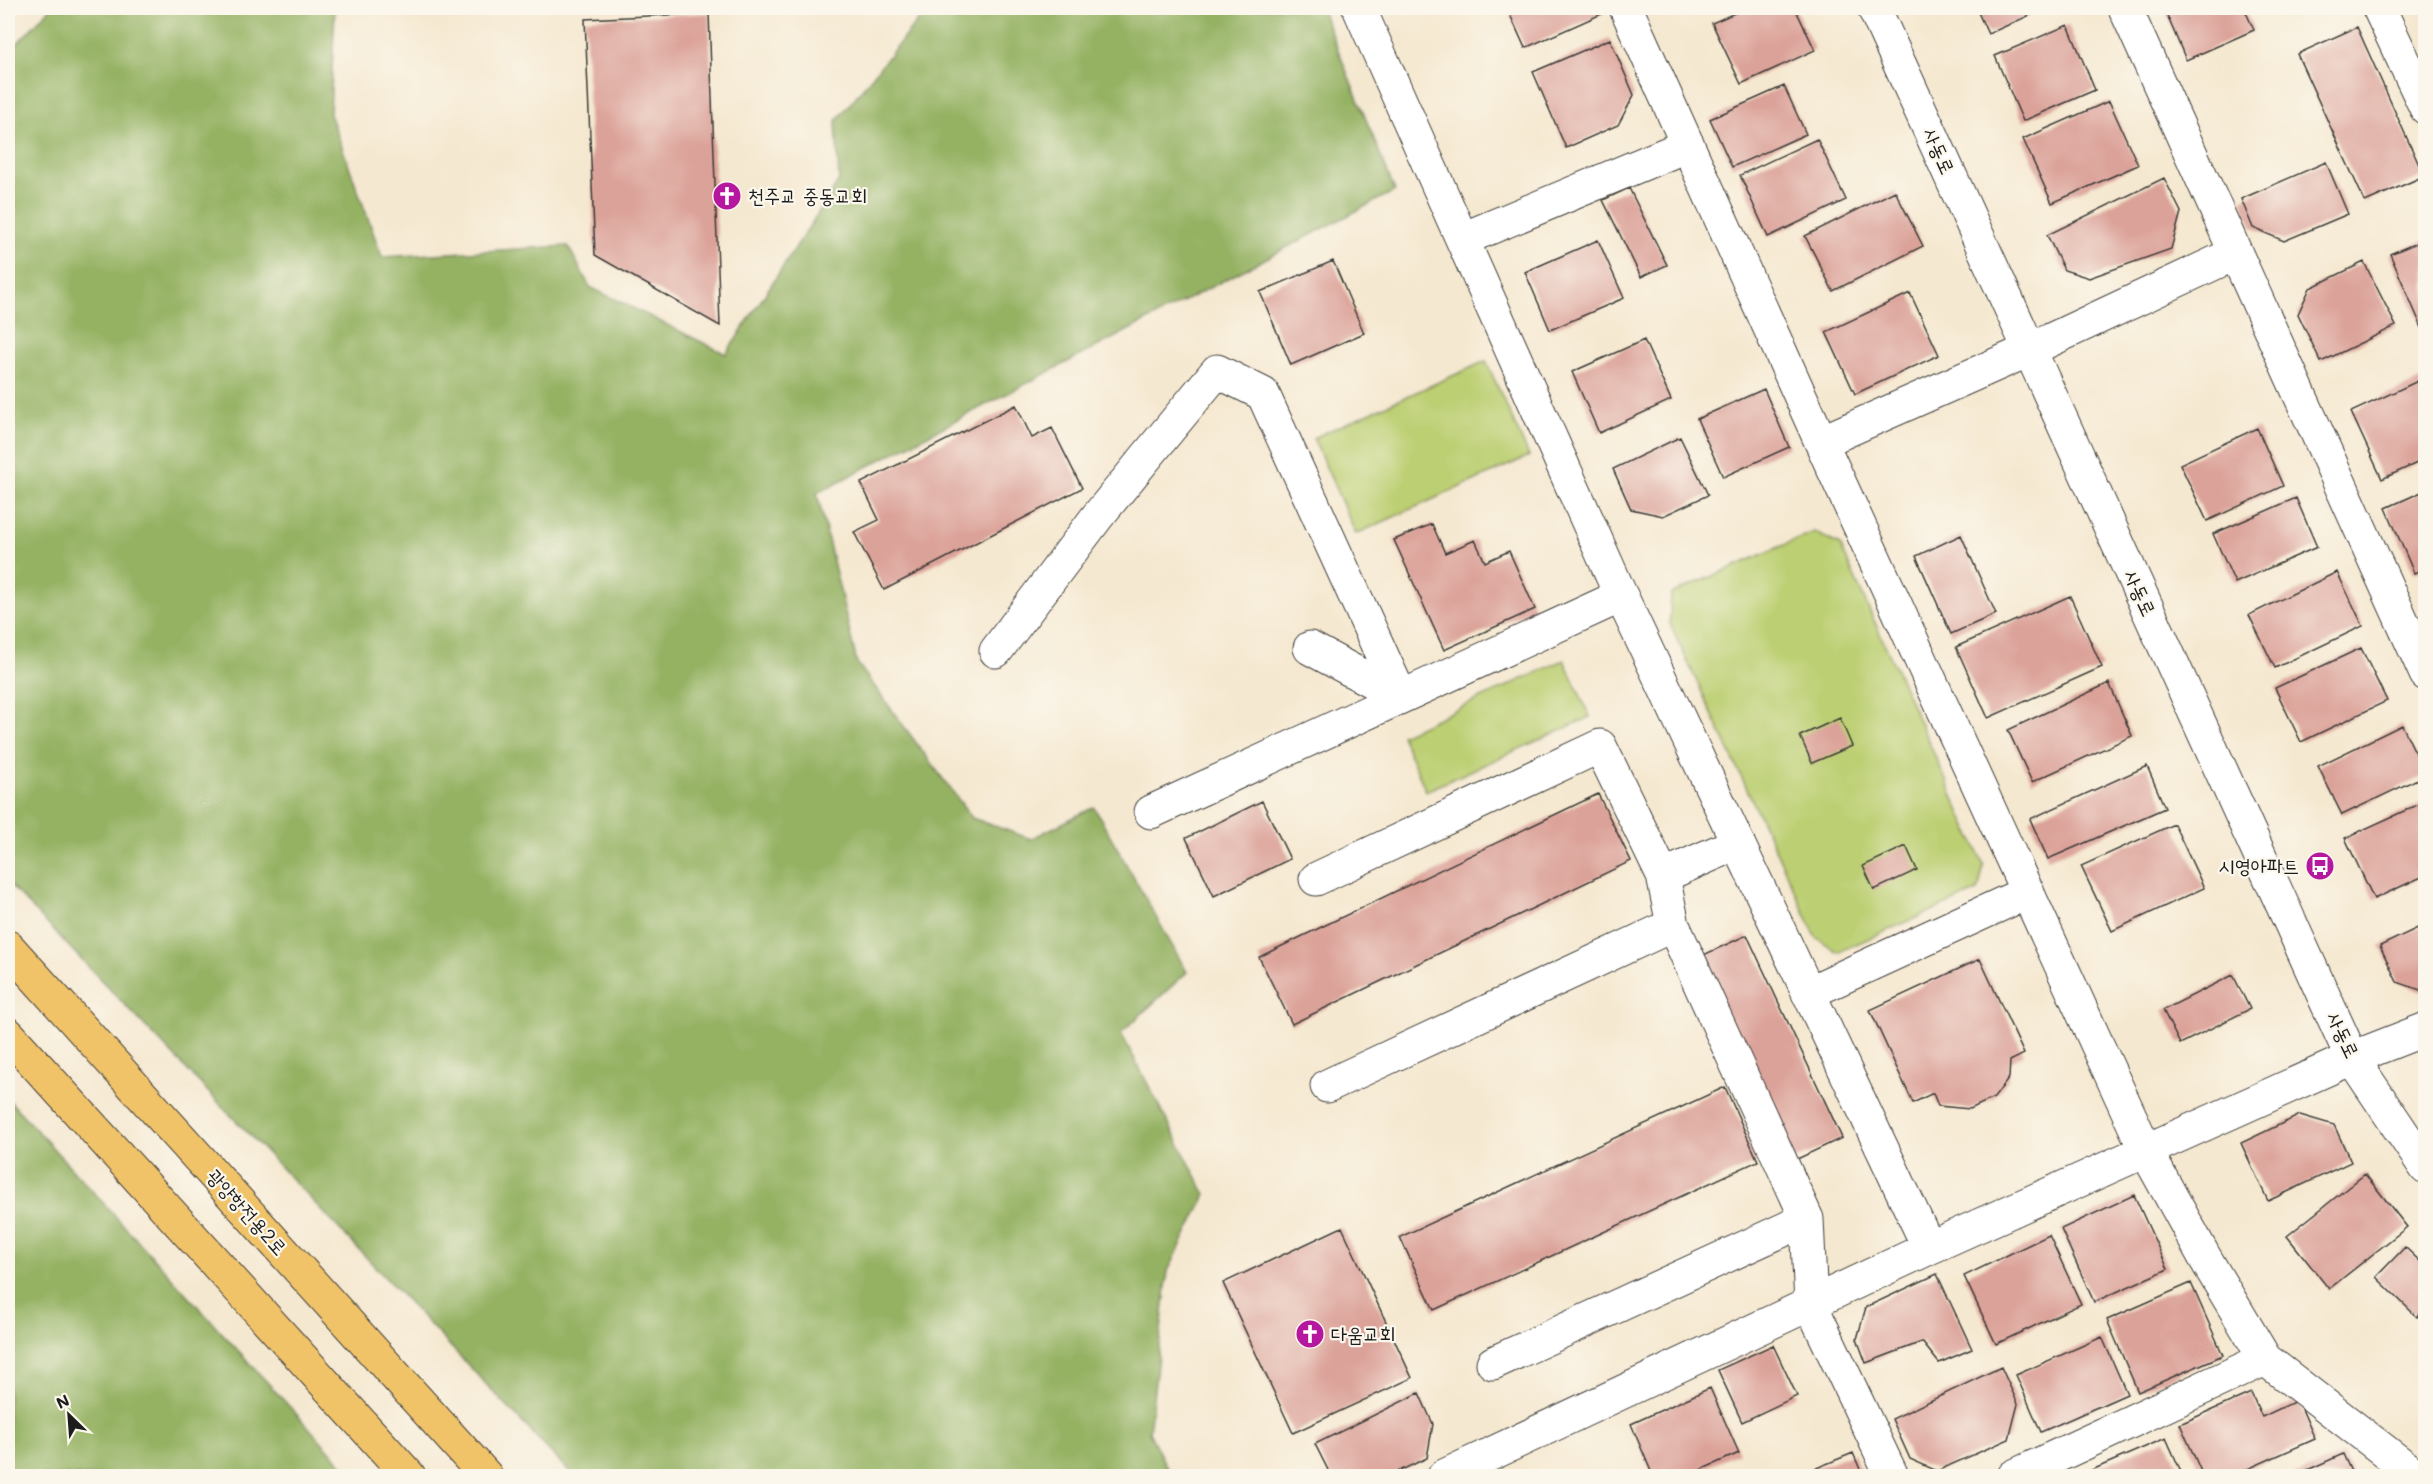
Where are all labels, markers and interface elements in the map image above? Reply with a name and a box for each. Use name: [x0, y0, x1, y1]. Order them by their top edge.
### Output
street label: 사동로: [1918, 123, 1962, 178]
church icon: 천주교 중동교회: [711, 180, 743, 212]
place label: 천주교 중동교회: [748, 182, 867, 208]
street label: 사동로: [2119, 565, 2163, 620]
bus stop icon: 시영아파트: [2304, 850, 2336, 882]
place label: 시영아파트: [2219, 852, 2299, 878]
street label: 사동로: [2322, 1007, 2366, 1062]
street label: 광양항전용2로: [202, 1163, 293, 1260]
church icon: 다움교회: [1294, 1318, 1326, 1350]
place label: 다움교회: [1331, 1320, 1395, 1346]
north arrow: [39, 1385, 99, 1445]
text: N: [53, 1389, 72, 1413]

